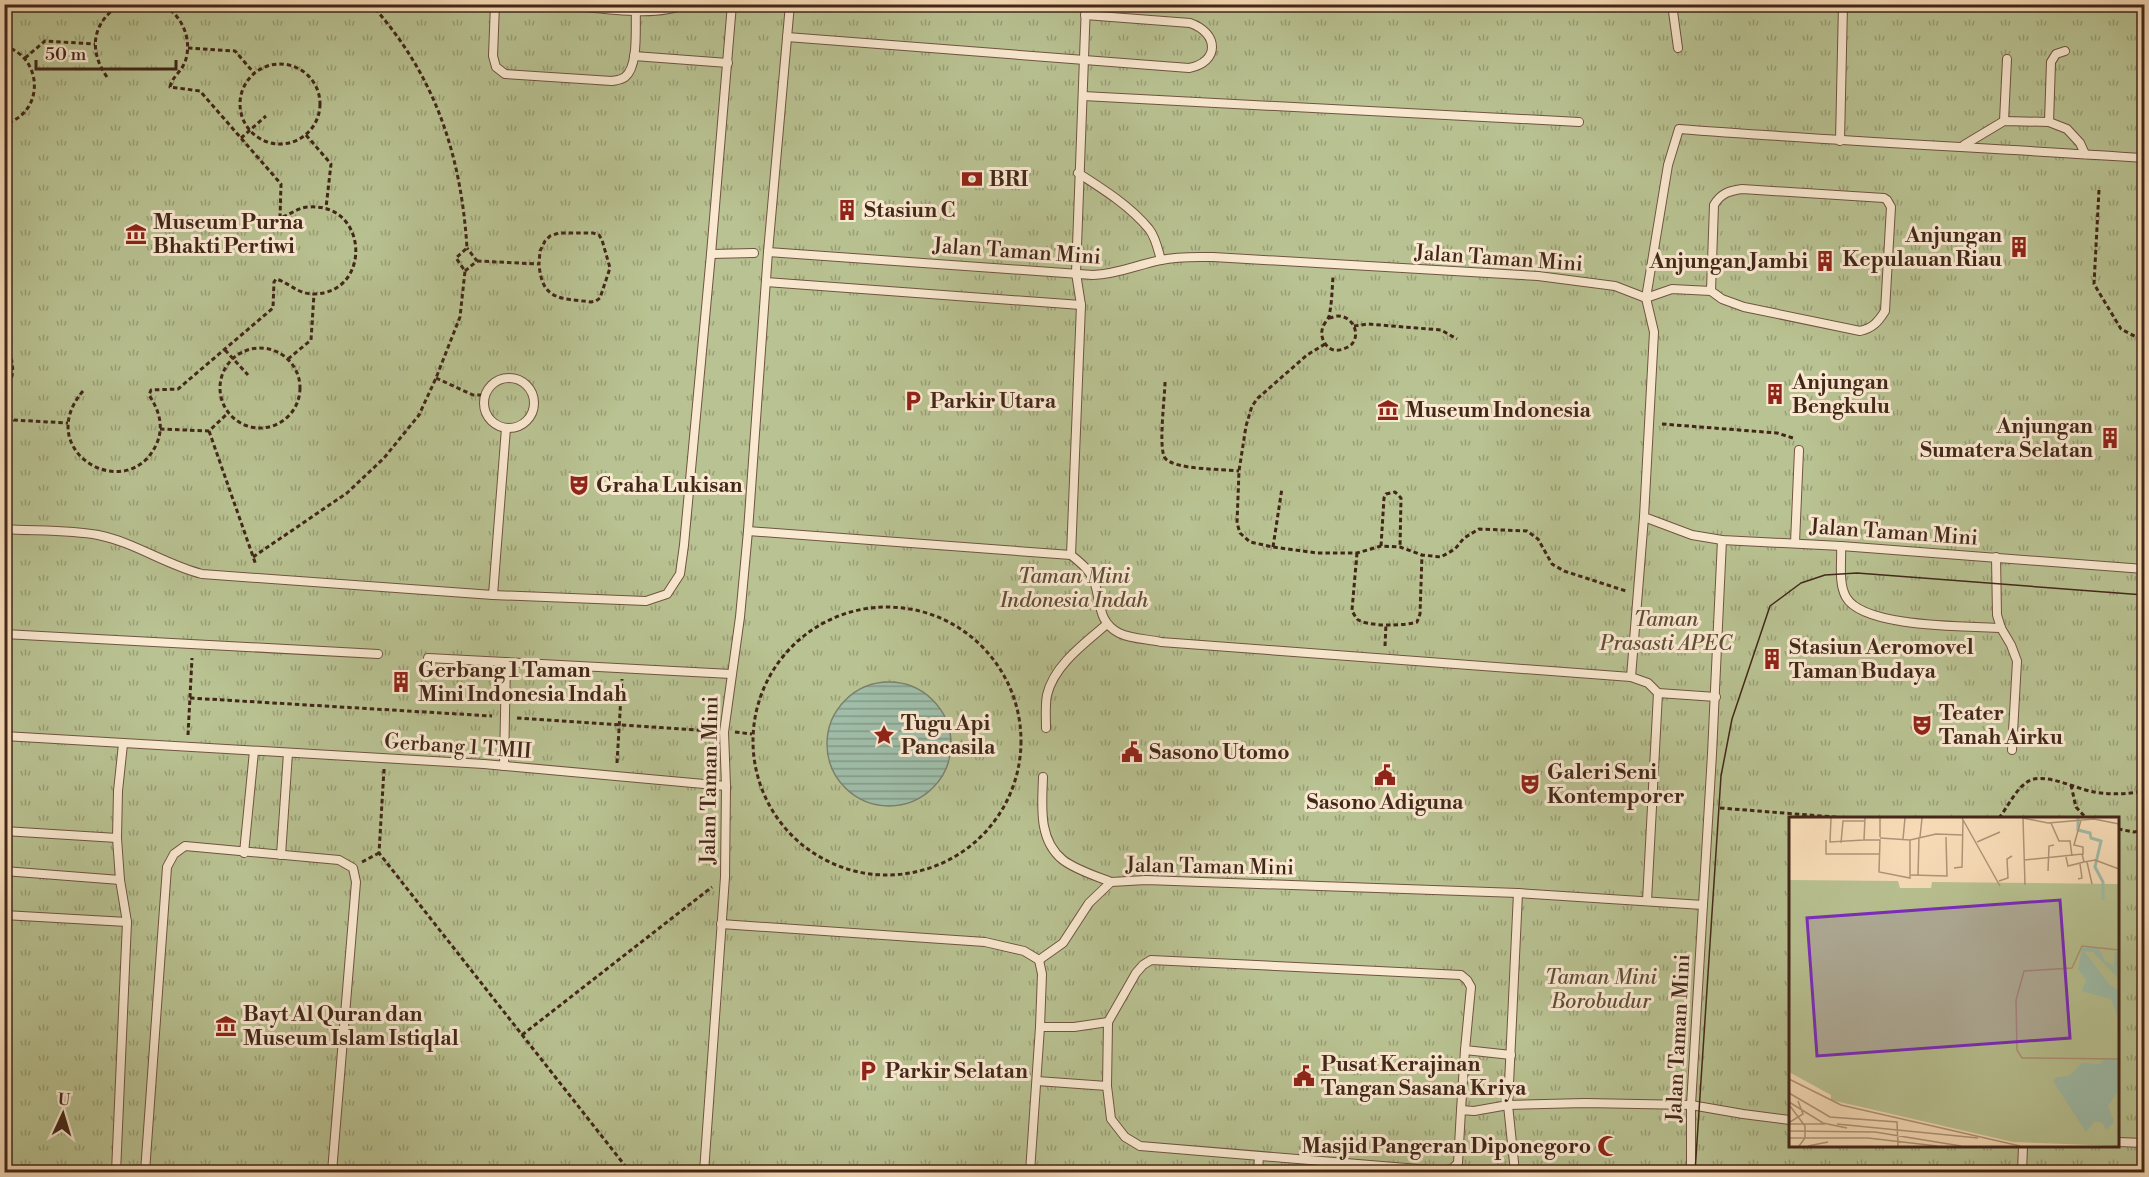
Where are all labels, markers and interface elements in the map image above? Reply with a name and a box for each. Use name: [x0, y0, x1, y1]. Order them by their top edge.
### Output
scale bar: [36, 33, 176, 71]
text: 50 m: [45, 43, 87, 66]
bank icon: BRI: [960, 167, 984, 191]
place label: BRI: [989, 167, 1028, 193]
building icon: Stasiun C: [835, 198, 859, 222]
place label: Stasiun C: [864, 198, 955, 224]
place label: Museum Purna Bhakti Pertiwi: [153, 210, 304, 260]
museum icon: Museum Purna Bhakti Pertiwi: [124, 222, 148, 246]
place label: Anjungan Kepulauan Riau: [1843, 223, 2002, 273]
street label: Jalan Taman Mini: [931, 233, 1102, 271]
building icon: Anjungan Kepulauan Riau: [2007, 235, 2031, 259]
street label: Jalan Taman Mini: [1413, 240, 1584, 278]
place label: Anjungan Jambi: [1648, 249, 1808, 275]
building icon: Anjungan Jambi: [1813, 249, 1837, 273]
place label: Anjungan Bengkulu: [1791, 370, 1890, 420]
building icon: Anjungan Bengkulu: [1763, 382, 1787, 406]
parking icon: Parkir Utara: [901, 389, 925, 413]
place label: Parkir Utara: [930, 389, 1057, 415]
museum icon: Museum Indonesia: [1376, 398, 1400, 422]
place label: Museum Indonesia: [1405, 398, 1591, 424]
place label: Anjungan Sumatera Selatan: [1920, 414, 2093, 464]
building icon: Anjungan Sumatera Selatan: [2098, 426, 2122, 450]
theatre icon: Graha Lukisan: [567, 473, 591, 497]
place label: Graha Lukisan: [596, 473, 743, 499]
street label: Jalan Taman Mini: [1808, 514, 1979, 552]
park label: Taman Mini Indonesia Indah: [999, 564, 1149, 614]
park label: Taman Prasasti APEC: [1599, 607, 1734, 657]
place label: Stasiun Aeromovel Taman Budaya: [1789, 635, 1974, 685]
building icon: Stasiun Aeromovel Taman Budaya: [1760, 647, 1784, 671]
place label: Gerbang 1 Taman Mini Indonesia Indah: [418, 658, 627, 708]
building icon: Gerbang 1 Taman Mini Indonesia Indah: [389, 670, 413, 694]
street label: Jalan Taman Mini: [696, 696, 724, 865]
place label: Teater Tanah Airku: [1939, 701, 2063, 751]
place label: Tugu Api Pancasila: [901, 711, 996, 761]
theatre icon: Teater Tanah Airku: [1910, 713, 1934, 737]
place icon: Tugu Api Pancasila: [872, 723, 896, 747]
street label: Gerbang 1 TMII: [383, 729, 533, 765]
public building icon: Sasono Utomo: [1120, 740, 1144, 764]
place label: Sasono Utomo: [1149, 740, 1290, 766]
place label: Galeri Seni Kontemporer: [1547, 760, 1685, 810]
public building icon: Sasono Adiguna: [1373, 763, 1397, 787]
theatre icon: Galeri Seni Kontemporer: [1518, 772, 1542, 796]
place label: Sasono Adiguna: [1307, 790, 1464, 816]
inset map: [1789, 817, 2119, 1147]
street label: Jalan Taman Mini: [1125, 853, 1294, 881]
street label: Jalan Taman Mini: [1662, 953, 1696, 1124]
park label: Taman Mini Borobudur: [1545, 965, 1657, 1015]
place label: Bayt Al Quran dan Museum Islam Istiqlal: [243, 1002, 459, 1052]
museum icon: Bayt Al Quran dan Museum Islam Istiqlal: [214, 1014, 238, 1038]
place label: Pusat Kerajinan Tangan Sasana Kriya: [1321, 1052, 1527, 1102]
parking icon: Parkir Selatan: [856, 1059, 880, 1083]
place label: Parkir Selatan: [885, 1059, 1028, 1085]
public building icon: Pusat Kerajinan Tangan Sasana Kriya: [1292, 1064, 1316, 1088]
north arrow: [33, 1084, 93, 1144]
text: U: [57, 1090, 71, 1110]
place label: Masjid Pangeran Diponegoro: [1302, 1134, 1591, 1160]
mosque icon: Masjid Pangeran Diponegoro: [1596, 1134, 1620, 1158]

